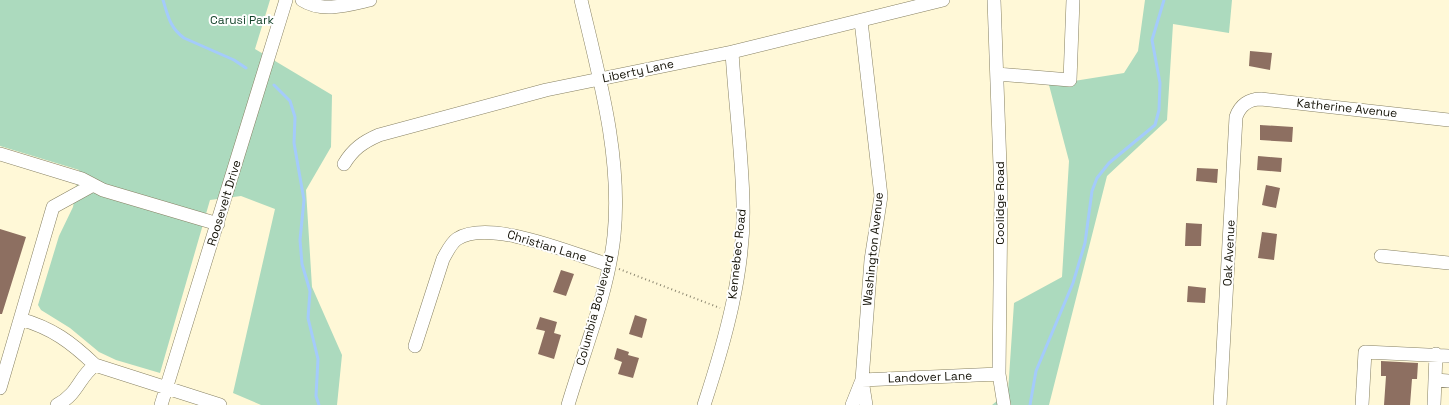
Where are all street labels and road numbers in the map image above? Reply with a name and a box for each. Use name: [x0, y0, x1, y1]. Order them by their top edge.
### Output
street label: Liberty Lane: [601, 56, 675, 86]
street label: Katherine Avenue: [1296, 95, 1398, 121]
street label: Roosevelt Drive: [203, 158, 245, 248]
street label: Coolidge Road: [992, 161, 1008, 245]
street label: Washington Avenue: [859, 191, 887, 307]
street label: Kennebec Road: [724, 208, 750, 300]
street label: Oak Avenue: [1219, 219, 1239, 287]
street label: Christian Lane: [505, 226, 589, 266]
street label: Columbia Boulevard: [573, 253, 617, 367]
street label: Landover Lane: [887, 368, 973, 386]

